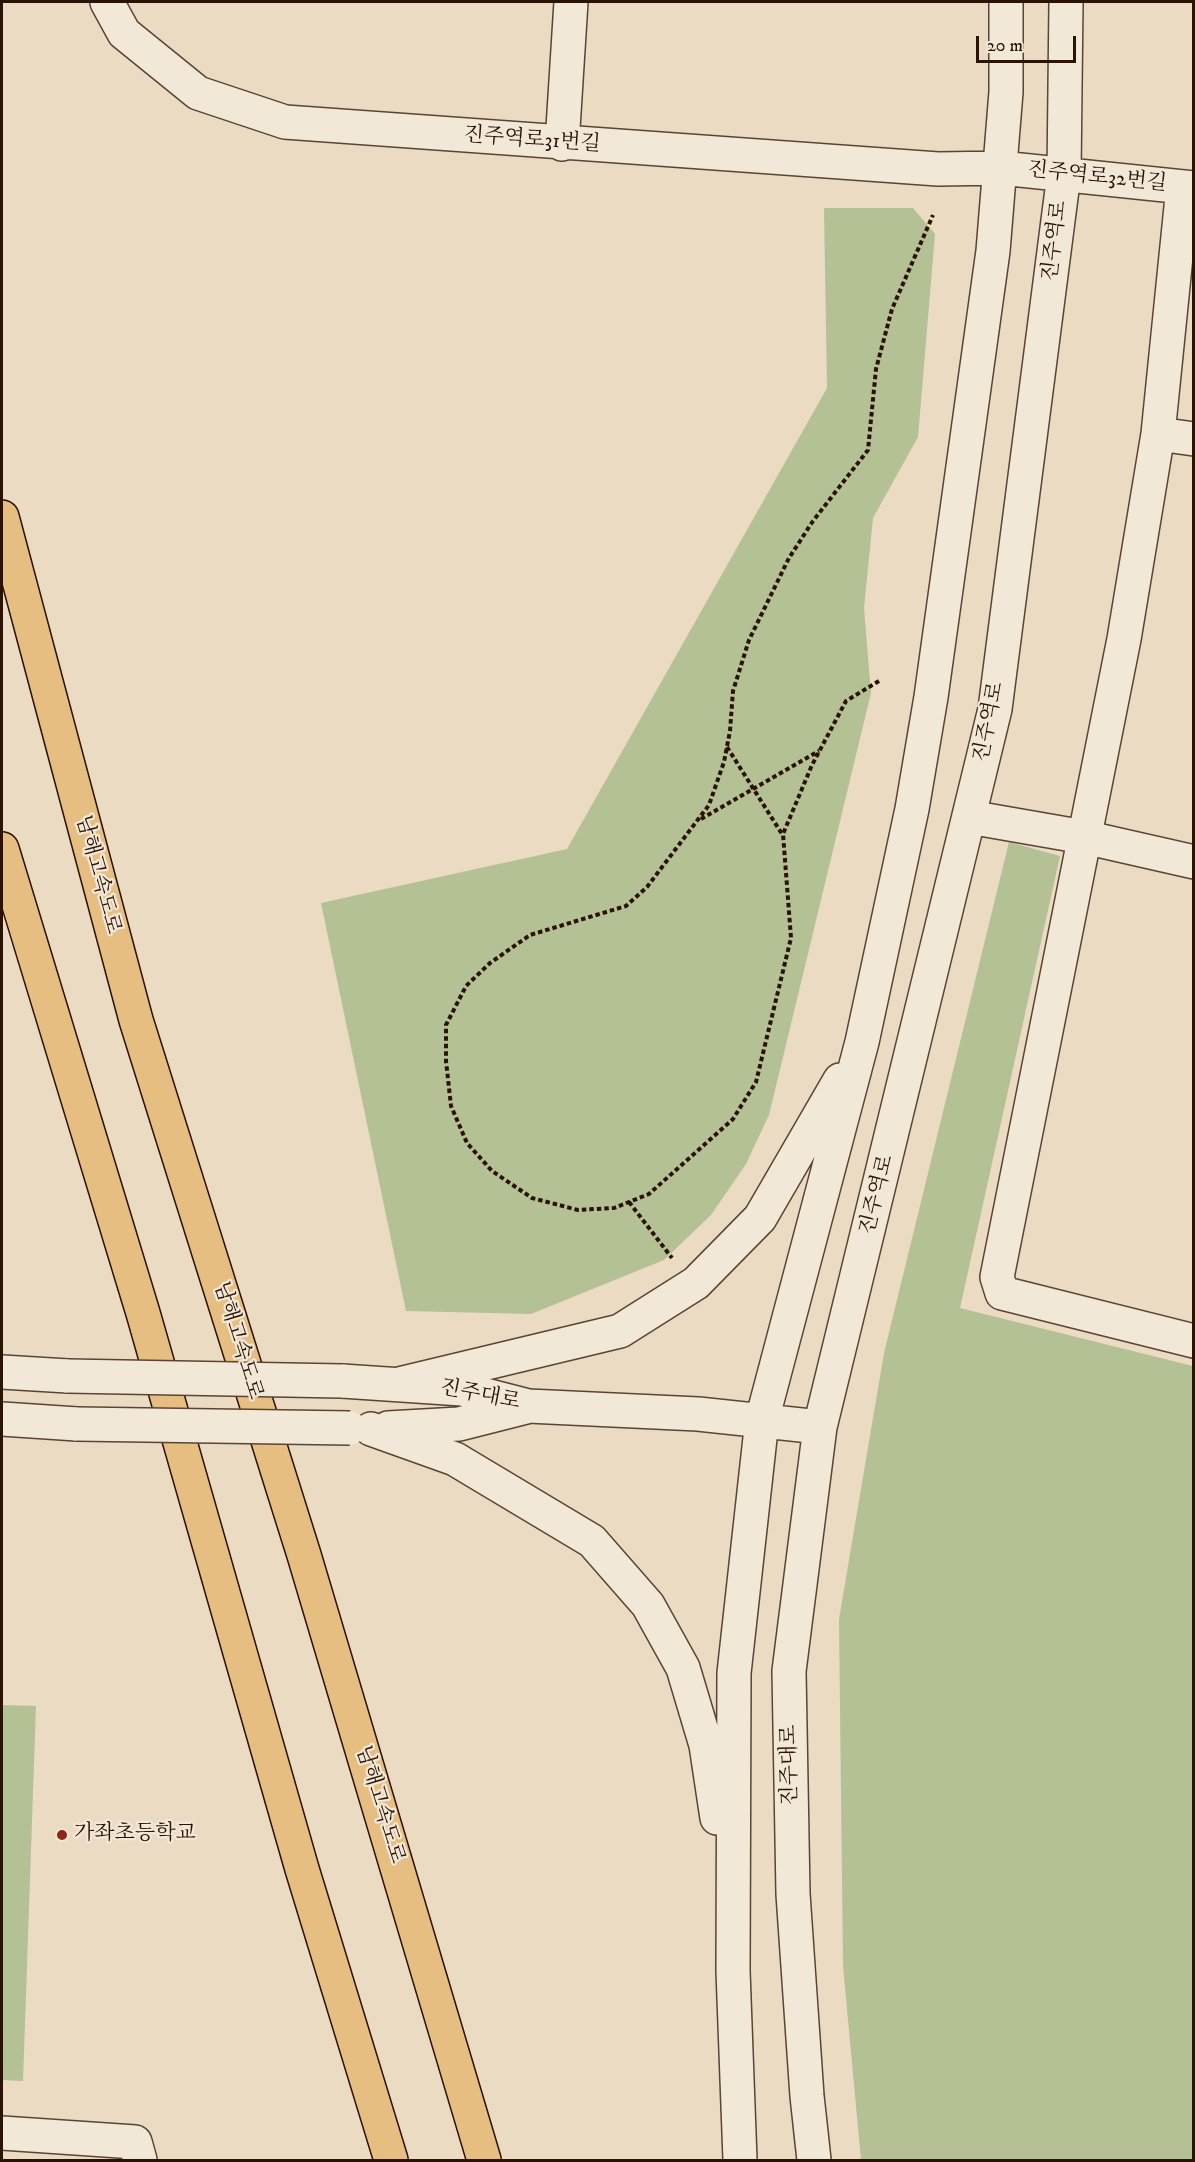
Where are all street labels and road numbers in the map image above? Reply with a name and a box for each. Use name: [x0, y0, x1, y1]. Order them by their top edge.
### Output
street label: 진주역로31번길: [463, 124, 601, 158]
street label: 진주역로32번길: [1026, 158, 1168, 198]
street label: 진주역로: [1039, 199, 1073, 283]
street label: 진주역로: [970, 680, 1010, 764]
street label: 남해고속도로: [69, 813, 125, 937]
street label: 진주역로: [856, 1153, 900, 1237]
street label: 남해고속도로: [207, 1279, 267, 1403]
street label: 진주대로: [438, 1376, 522, 1416]
street label: 진주대로: [778, 1724, 804, 1806]
street label: 남해고속도로: [349, 1743, 409, 1867]

